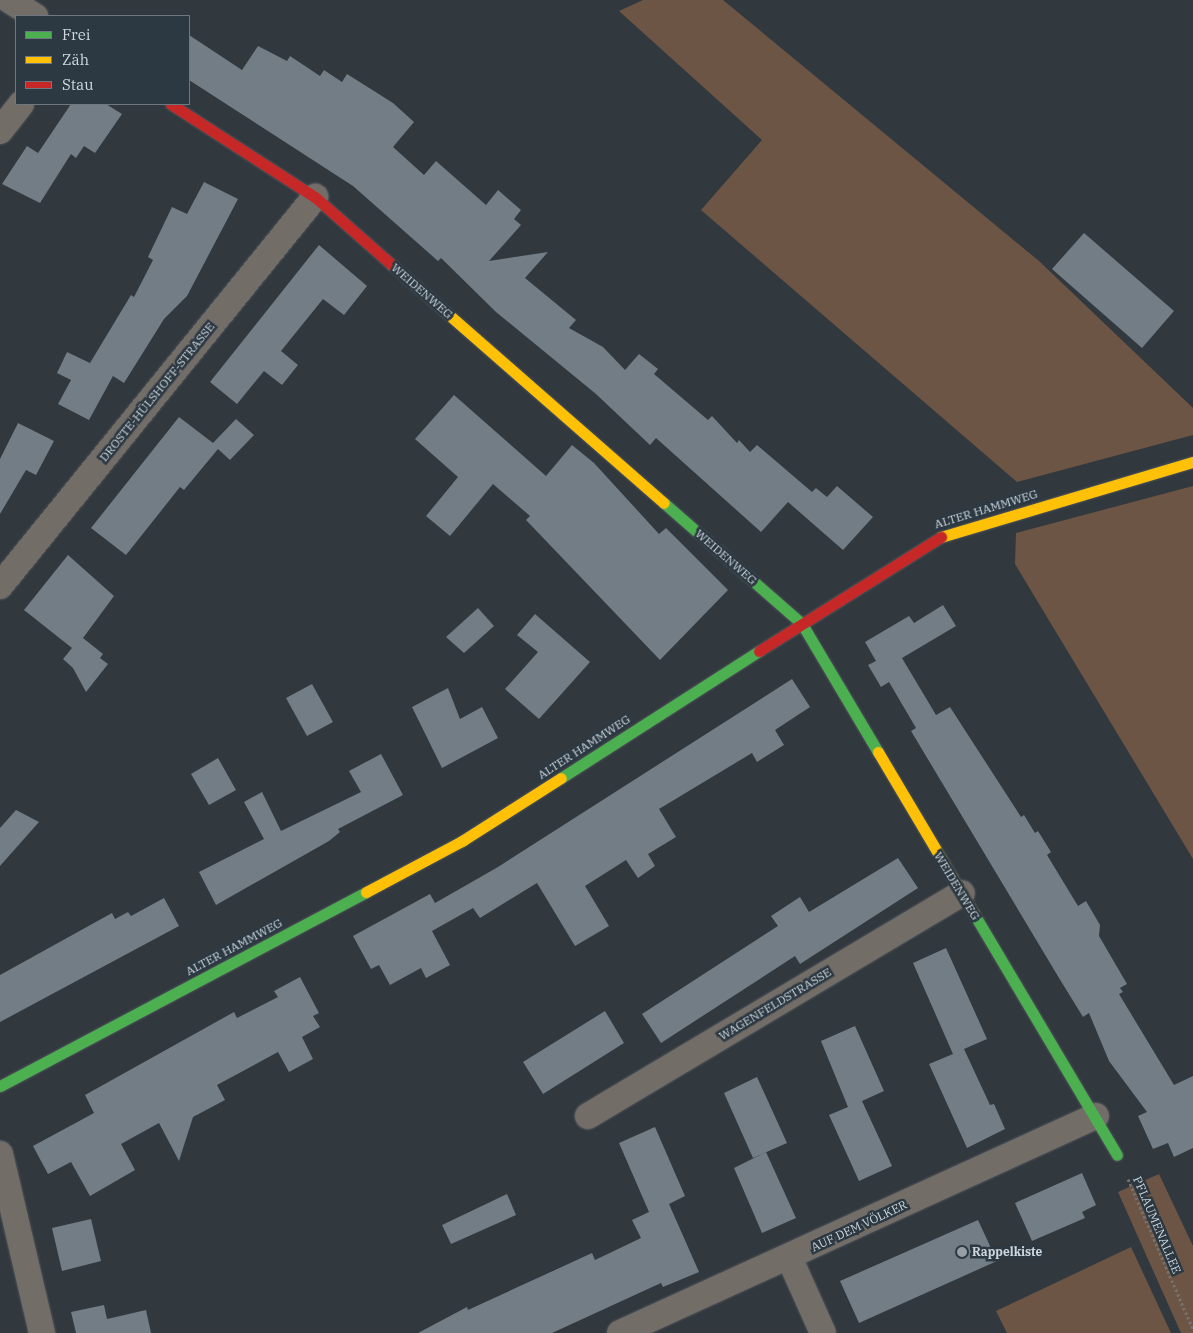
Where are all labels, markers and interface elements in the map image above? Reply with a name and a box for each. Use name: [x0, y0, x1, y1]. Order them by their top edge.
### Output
legend: [15, 15, 190, 105]
text: Frei: [62, 25, 90, 44]
text: Zäh: [62, 50, 89, 69]
text: Stau: [62, 75, 94, 94]
street label: WEIDENWEG: [388, 260, 456, 322]
street label: DROSTE-HÜLSHOFF-STRASSE: [96, 320, 218, 464]
street label: ALTER HAMMWEG: [933, 486, 1039, 532]
street label: WEIDENWEG: [692, 526, 760, 588]
street label: ALTER HAMMWEG: [535, 712, 633, 782]
street label: WEIDENWEG: [931, 849, 983, 923]
street label: ALTER HAMMWEG: [183, 915, 285, 979]
street label: WAGENFELDSTRASSE: [716, 965, 834, 1043]
street label: PFLAUMENALLEE: [1130, 1174, 1184, 1276]
street label: AUF DEM VÖLKER: [809, 1197, 909, 1255]
place label: Rappelkiste: [972, 1245, 1042, 1259]
marker: Rappelkiste: [956, 1246, 968, 1258]

